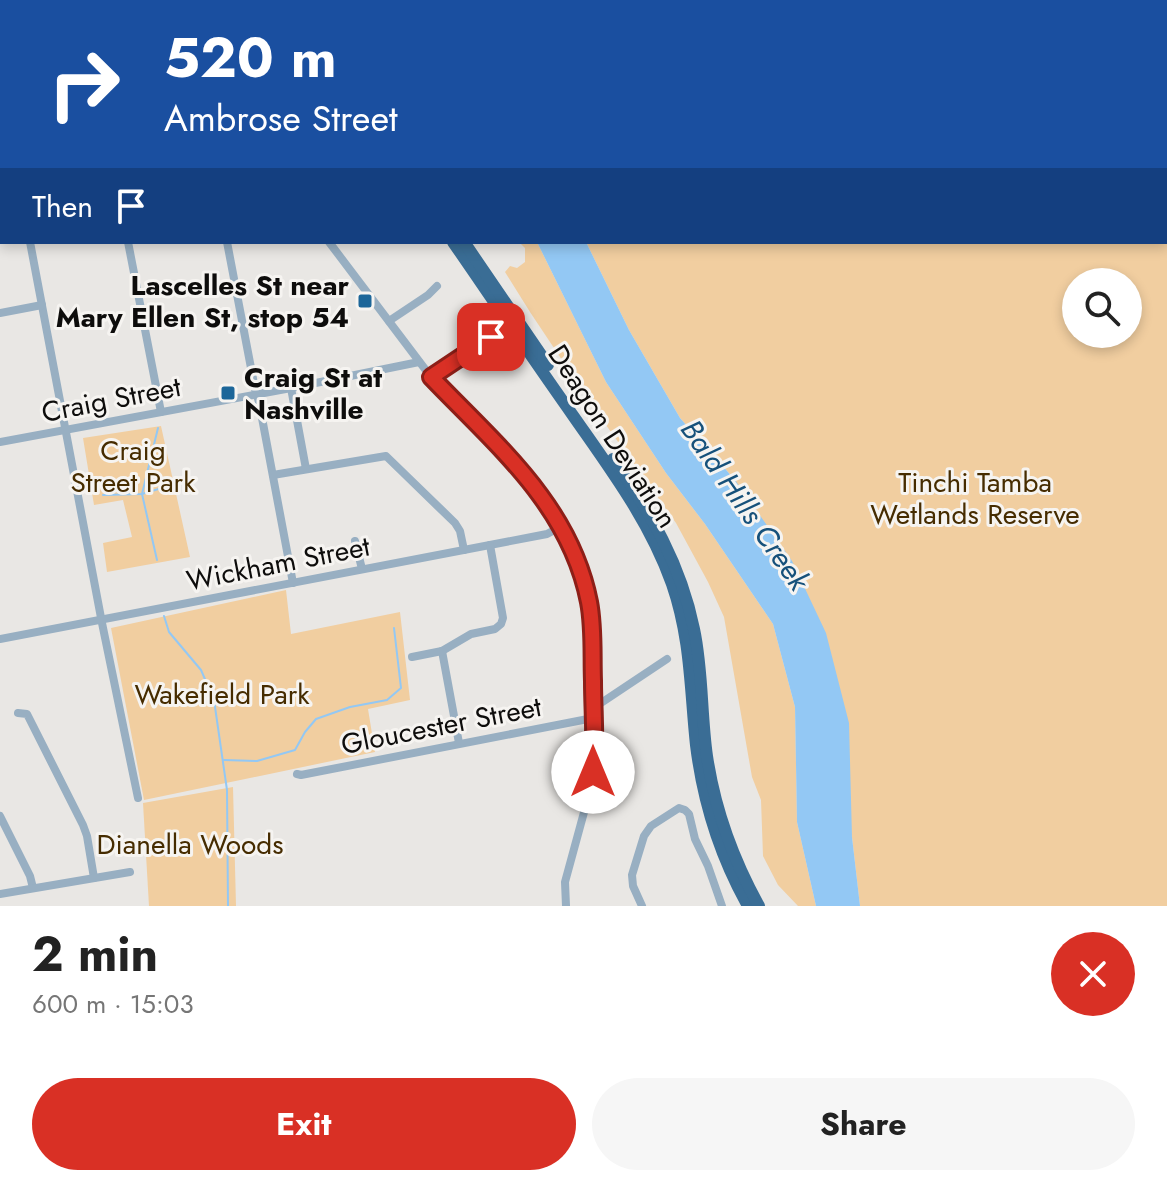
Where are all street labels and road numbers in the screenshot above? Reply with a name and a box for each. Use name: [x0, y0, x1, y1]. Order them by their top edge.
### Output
street label: Deagon Deviation: [538, 336, 687, 536]
street label: Craig Street: [38, 366, 184, 433]
street label: Wickham Street: [183, 526, 374, 601]
street label: Gloucester Street: [337, 686, 545, 765]

